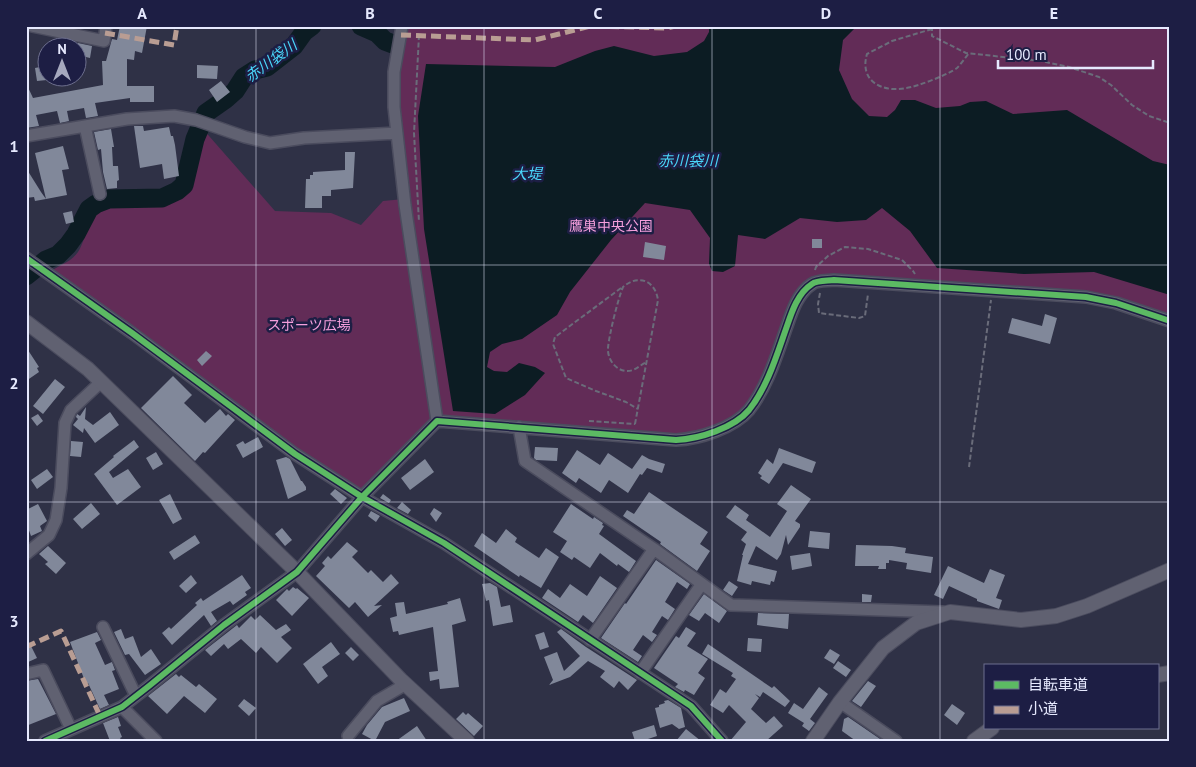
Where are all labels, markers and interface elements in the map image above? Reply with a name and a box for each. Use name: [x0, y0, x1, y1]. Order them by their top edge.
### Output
text: A: [137, 3, 147, 23]
text: B: [365, 3, 375, 23]
text: C: [594, 3, 603, 23]
text: D: [821, 3, 831, 23]
text: E: [1050, 3, 1058, 23]
water label: 赤川袋川: [241, 34, 302, 86]
north arrow: [38, 38, 88, 88]
scale bar: [998, 38, 1154, 70]
text: N: [57, 40, 67, 58]
text: 100 m: [1006, 45, 1047, 64]
text: 1: [9, 136, 19, 156]
water label: 赤川袋川: [658, 151, 720, 170]
water label: 大堤: [512, 164, 544, 183]
park label: 鷹巣中央公園: [569, 217, 653, 235]
park label: スポーツ広場: [267, 316, 351, 334]
text: 2: [9, 373, 19, 393]
text: 3: [9, 611, 19, 631]
legend: [984, 664, 1158, 730]
text: 自転車道: [1028, 675, 1088, 694]
text: 小道: [1028, 699, 1058, 718]

